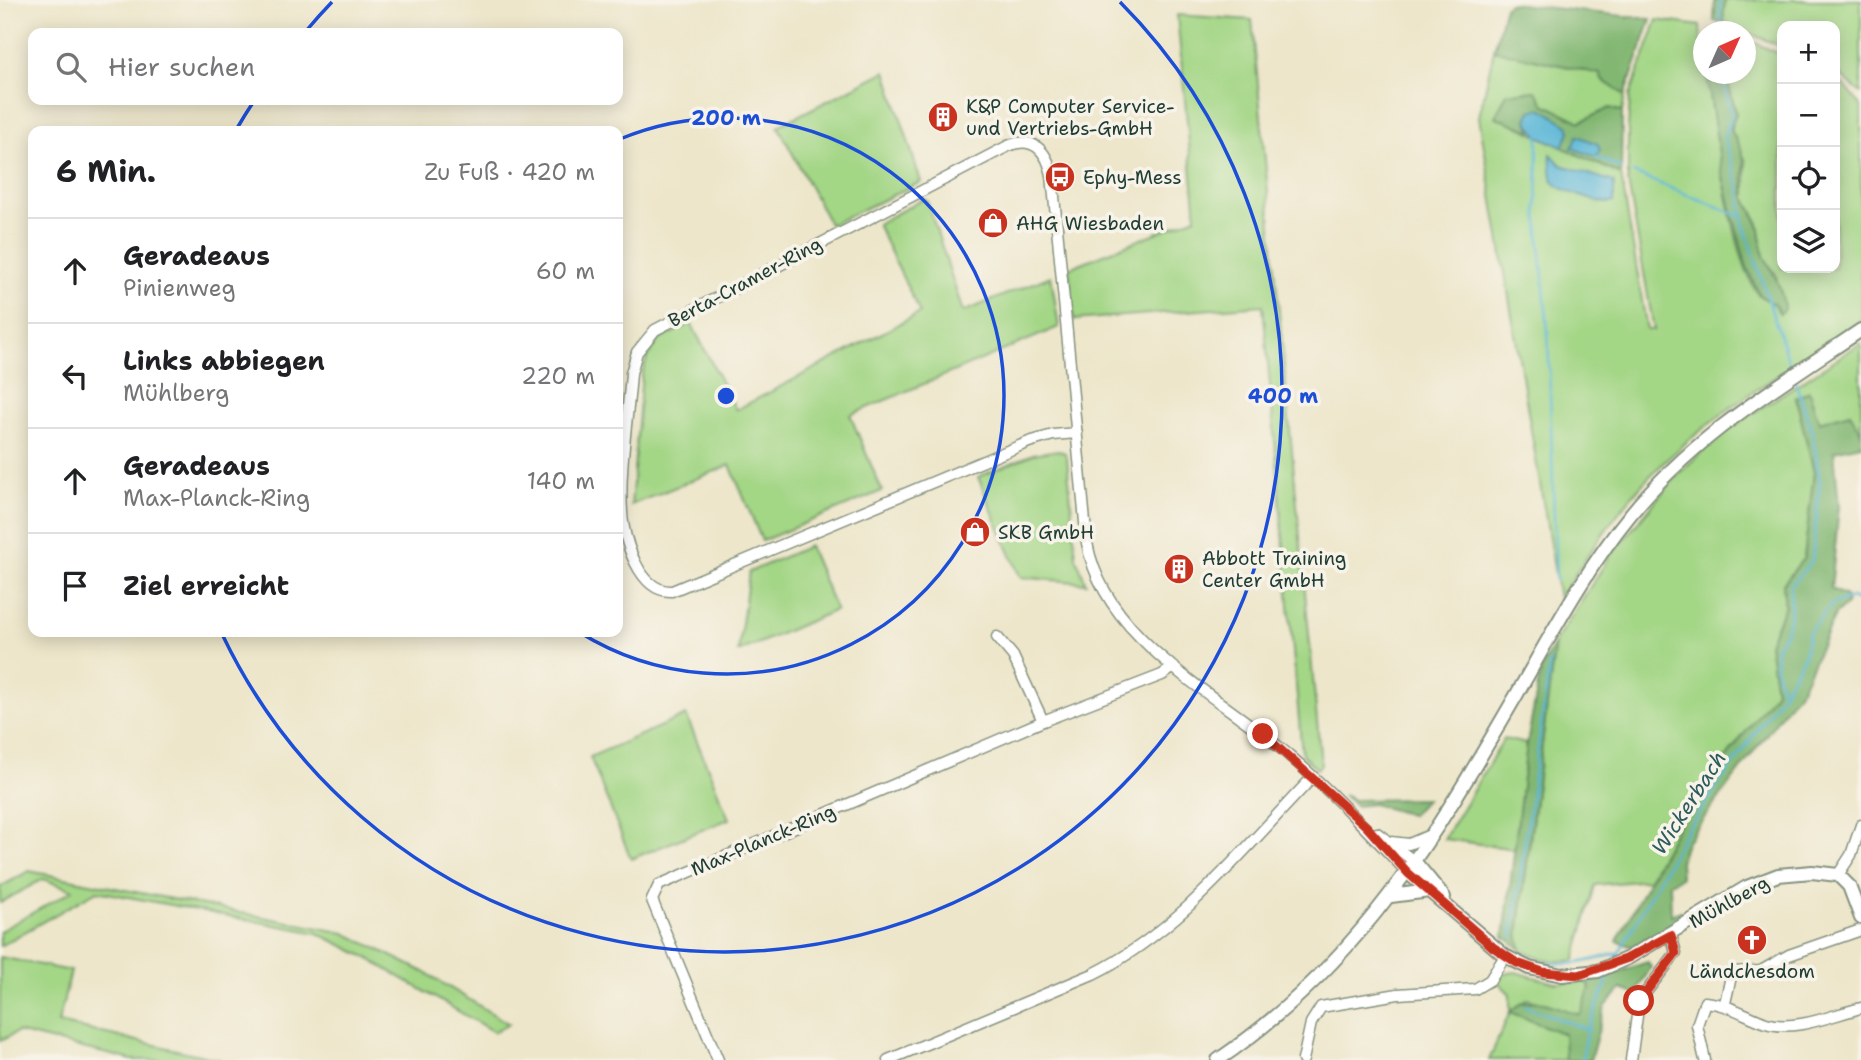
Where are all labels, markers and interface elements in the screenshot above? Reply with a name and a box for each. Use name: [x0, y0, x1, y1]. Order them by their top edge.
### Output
north arrow: [1693, 21, 1756, 84]
map controls: [1777, 21, 1840, 273]
button: +: [1777, 21, 1840, 84]
search box: [28, 28, 623, 105]
icon: search: [52, 48, 90, 86]
text: Hier suchen: [108, 49, 255, 84]
button: −: [1777, 84, 1840, 147]
place label: K&P Computer Service- und Vertriebs-GmbH: [966, 94, 1175, 141]
building icon: K&P Computer Service- und Vertriebs-GmbH: [926, 100, 960, 134]
text: 200 m: [691, 104, 761, 132]
button: locate: [1777, 147, 1840, 210]
text: 6 Min.: [56, 151, 156, 192]
text: Zu Fuß · 420 m: [424, 157, 595, 187]
bus stop icon: Ephy-Mess: [1043, 160, 1077, 194]
place label: Ephy-Mess: [1083, 165, 1182, 190]
shop icon: AHG Wiesbaden: [976, 206, 1010, 240]
button: layers: [1777, 210, 1840, 273]
place label: AHG Wiesbaden: [1016, 211, 1164, 236]
street label: Berta-Cramer-Ring: [664, 231, 826, 333]
text: Geradeaus: [123, 238, 270, 273]
icon: ahead: [56, 252, 94, 290]
text: 60 m: [536, 256, 595, 286]
text: Pinienweg: [123, 273, 236, 303]
text: Links abbiegen: [123, 343, 325, 378]
icon: left: [56, 357, 94, 395]
text: 220 m: [521, 361, 595, 391]
text: Mühlberg: [123, 378, 229, 408]
text: 400 m: [1248, 382, 1318, 410]
centre of rings: [714, 384, 738, 408]
text: Geradeaus: [123, 448, 270, 483]
icon: ahead: [56, 462, 94, 500]
text: 140 m: [527, 466, 595, 496]
text: Max-Planck-Ring: [123, 483, 310, 513]
shop icon: SKB GmbH: [958, 515, 992, 549]
place label: SKB GmbH: [998, 520, 1094, 545]
place label: Abbott Training Center GmbH: [1202, 546, 1347, 593]
building icon: Abbott Training Center GmbH: [1162, 552, 1196, 586]
icon: arrive: [56, 567, 94, 605]
text: Ziel erreicht: [123, 568, 289, 603]
route end: [1247, 718, 1278, 749]
water label: Wickerbach: [1645, 746, 1733, 860]
street label: Max-Planck-Ring: [687, 798, 839, 882]
street label: Mühlberg: [1685, 870, 1773, 934]
church icon: Ländchesdom: [1735, 923, 1769, 957]
place label: Ländchesdom: [1689, 959, 1815, 984]
route start: [1623, 985, 1654, 1016]

